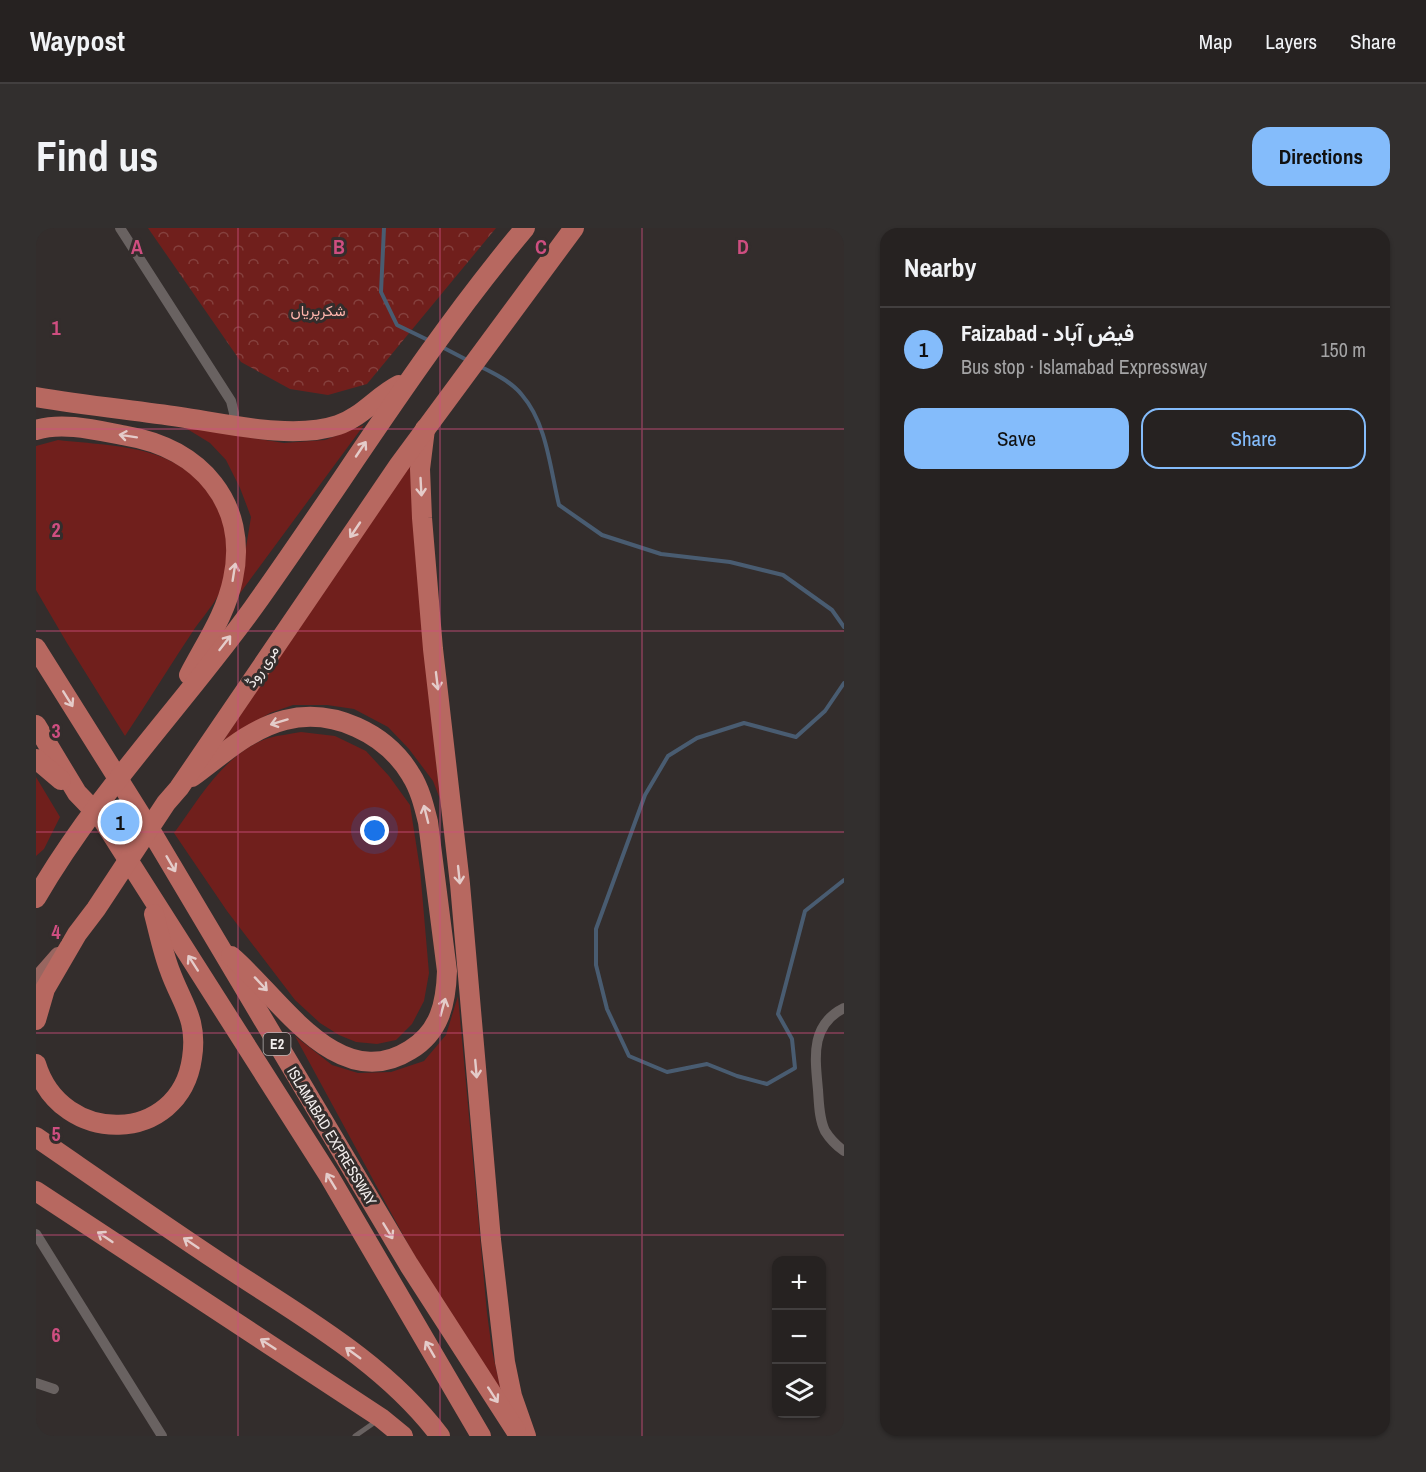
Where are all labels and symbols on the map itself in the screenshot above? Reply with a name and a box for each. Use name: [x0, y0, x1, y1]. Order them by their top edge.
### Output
text: A: [131, 233, 143, 260]
text: B: [333, 233, 345, 260]
text: C: [535, 233, 547, 260]
text: D: [737, 233, 749, 260]
park label: شکرپریاں: [290, 300, 346, 321]
text: 1: [51, 314, 61, 341]
one-way arrow: [118, 430, 138, 441]
one-way arrow: [355, 442, 367, 458]
one-way arrow: [415, 477, 426, 497]
text: 2: [51, 516, 61, 543]
one-way arrow: [349, 521, 361, 538]
one-way arrow: [229, 563, 240, 582]
one-way arrow: [219, 636, 231, 652]
street label: مری روڈ: [240, 641, 284, 691]
one-way arrow: [432, 671, 443, 691]
one-way arrow: [62, 690, 74, 707]
text: 3: [51, 717, 61, 744]
one-way arrow: [270, 718, 289, 729]
pin: 1: [100, 800, 140, 844]
one-way arrow: [420, 805, 432, 824]
your location: [360, 816, 389, 845]
one-way arrow: [165, 855, 177, 872]
one-way arrow: [454, 865, 465, 884]
text: 4: [51, 918, 61, 945]
one-way arrow: [187, 955, 199, 972]
one-way arrow: [254, 976, 268, 991]
one-way arrow: [438, 998, 449, 1017]
road number: E2: [264, 1033, 290, 1055]
one-way arrow: [471, 1059, 482, 1079]
street label: ISLAMABAD EXPRESSWAY: [282, 1063, 382, 1210]
text: 5: [51, 1120, 61, 1147]
one-way arrow: [325, 1173, 337, 1190]
one-way arrow: [382, 1222, 394, 1239]
one-way arrow: [98, 1231, 114, 1243]
one-way arrow: [184, 1237, 200, 1249]
text: 6: [51, 1321, 61, 1348]
one-way arrow: [260, 1338, 277, 1350]
one-way arrow: [424, 1341, 436, 1358]
one-way arrow: [345, 1346, 361, 1359]
one-way arrow: [487, 1386, 499, 1403]

